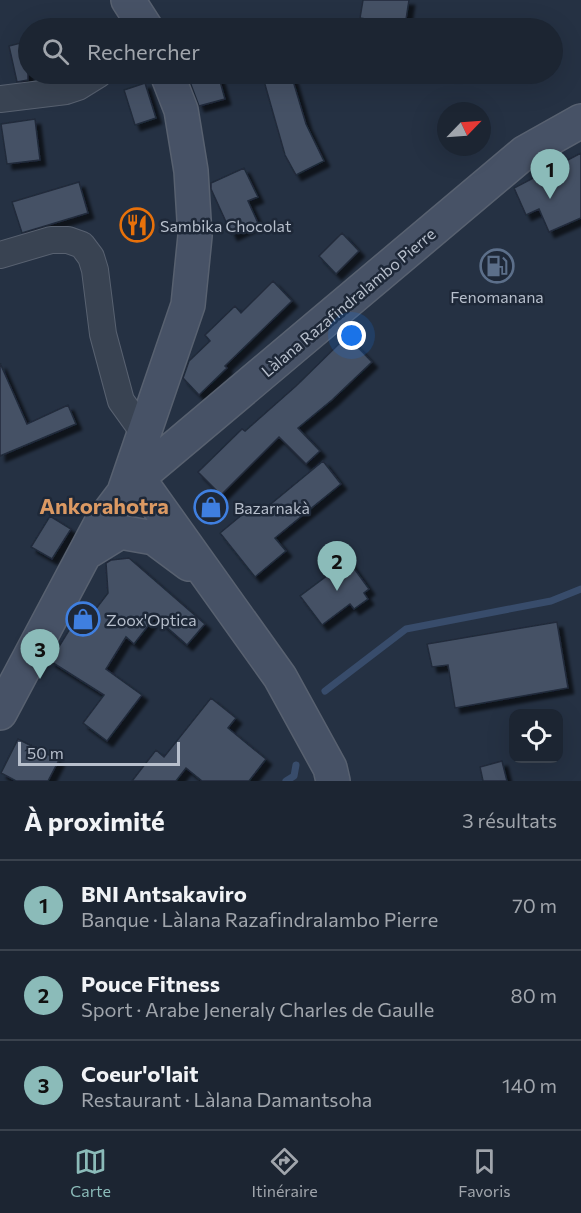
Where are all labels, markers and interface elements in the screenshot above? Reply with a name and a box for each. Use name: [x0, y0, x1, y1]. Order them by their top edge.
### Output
search box: [18, 18, 563, 84]
icon: search: [39, 35, 72, 68]
text: Rechercher: [87, 38, 200, 65]
north arrow: [437, 102, 491, 156]
pin: 1: [530, 150, 570, 199]
restaurant icon: Sambika Chocolat: [119, 207, 155, 243]
place label: Sambika Chocolat: [160, 216, 292, 235]
street label: Làlana Razafindralambo Pierre: [257, 224, 439, 380]
fuel station icon: Fenomanana: [479, 248, 515, 284]
place label: Fenomanana: [450, 287, 544, 306]
your location: [337, 321, 366, 350]
shop icon: Bazarnakà: [193, 489, 229, 525]
district label: Ankorahotra: [39, 492, 169, 519]
place label: Bazarnakà: [234, 498, 310, 517]
pin: 2: [318, 542, 356, 591]
shop icon: Zoox'Optica: [65, 601, 101, 637]
place label: Zoox'Optica: [106, 610, 197, 629]
pin: 3: [20, 630, 60, 679]
map controls: [509, 709, 563, 763]
button: locate: [509, 709, 563, 763]
scale bar: [18, 739, 180, 766]
text: 50 m: [27, 743, 64, 762]
text: À proximité: [24, 805, 165, 836]
text: 3 résultats: [462, 808, 557, 832]
text: BNI Antsakaviro: [81, 880, 247, 907]
text: 1: [39, 893, 48, 917]
text: 70 m: [512, 893, 557, 917]
text: Banque · Làlana Razafindralambo Pierre: [81, 907, 438, 931]
text: Pouce Fitness: [81, 970, 220, 997]
text: 2: [38, 983, 49, 1007]
text: 80 m: [511, 983, 557, 1007]
text: Sport · Arabe Jeneraly Charles de Gaulle: [81, 997, 434, 1021]
text: Coeur'o'lait: [81, 1060, 199, 1087]
text: 3: [38, 1073, 49, 1097]
text: 140 m: [502, 1073, 557, 1097]
text: Restaurant · Làlana Damantsoha: [81, 1087, 372, 1111]
tab: Carte: [70, 1145, 111, 1200]
tab: Itinéraire: [252, 1145, 318, 1200]
tab: Favoris: [458, 1145, 511, 1200]

